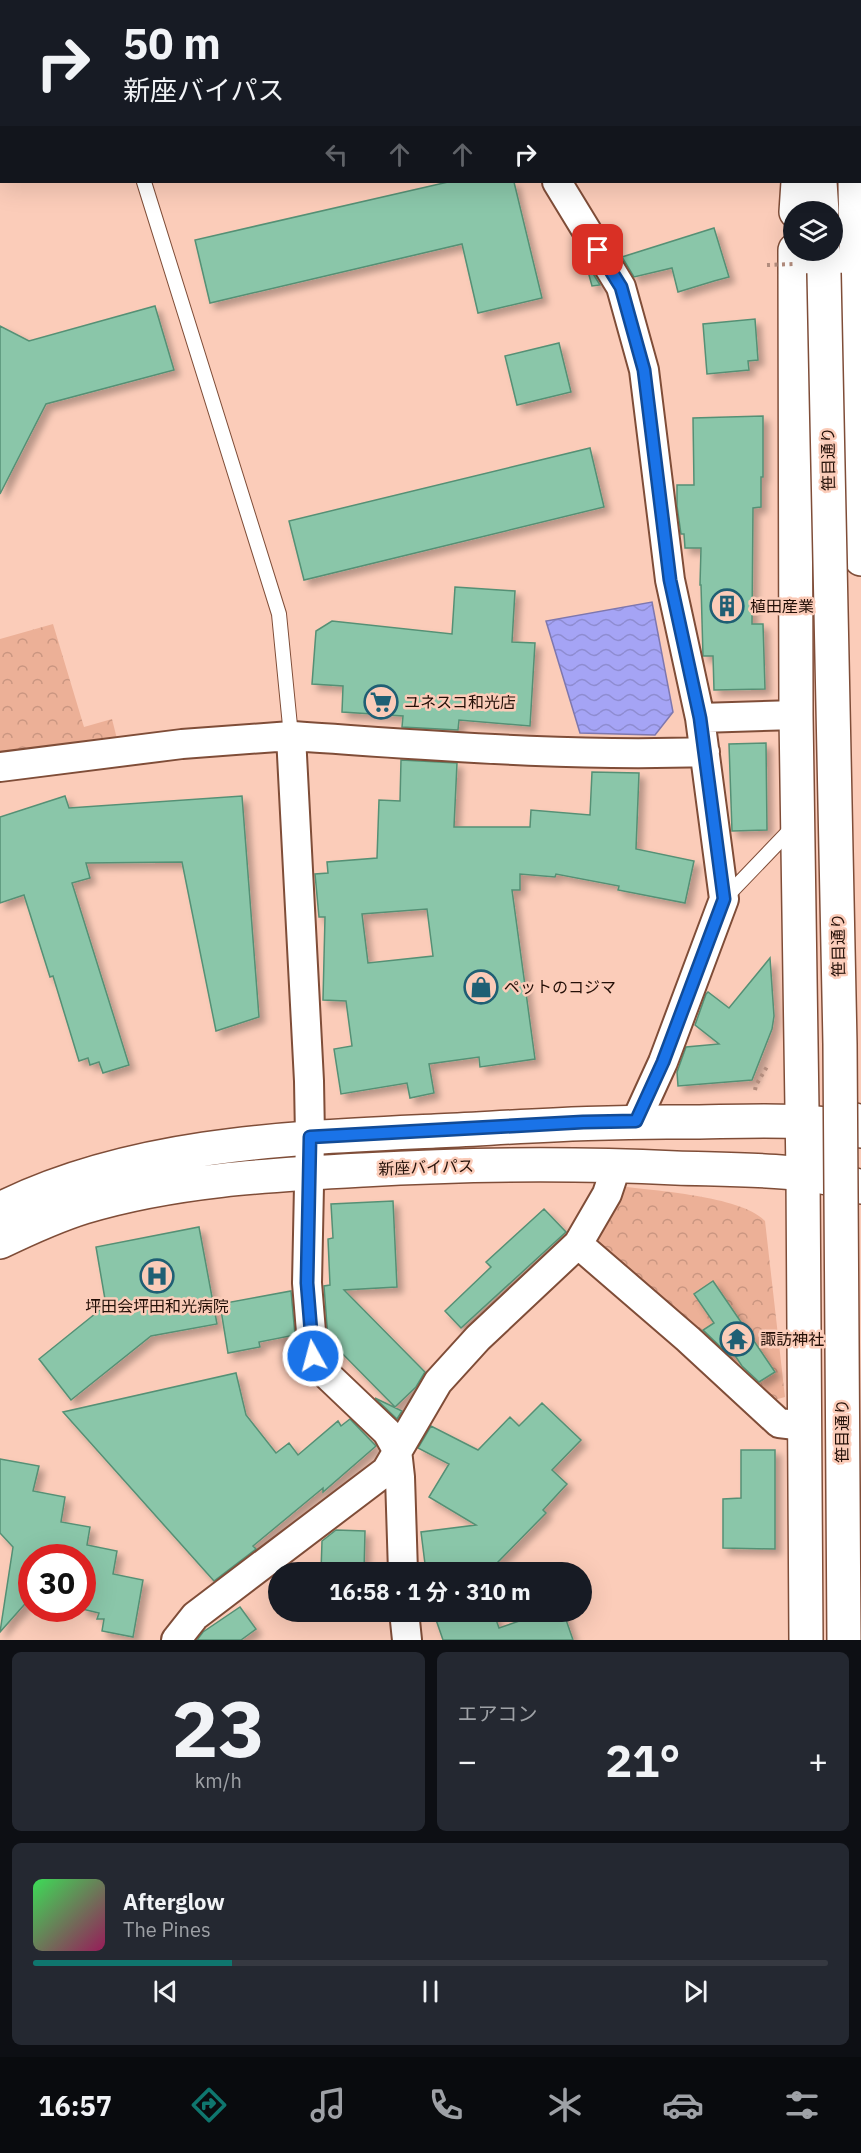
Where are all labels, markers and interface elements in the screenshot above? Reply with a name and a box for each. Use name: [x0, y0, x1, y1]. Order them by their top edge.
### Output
text: 50 m: [123, 16, 221, 71]
icon: right: [24, 24, 102, 102]
text: 新座バイパス: [123, 72, 284, 107]
icon: left: [320, 138, 353, 171]
icon: ahead: [383, 138, 416, 171]
icon: ahead: [446, 138, 479, 171]
icon: right: [509, 138, 542, 171]
map controls: [783, 201, 843, 261]
button: layers: [783, 201, 843, 261]
pin: [572, 224, 623, 275]
icon: arrive: [581, 233, 614, 266]
street label: 笹目通り: [817, 427, 839, 491]
building icon: 植田産業: [709, 588, 745, 624]
place label: 植田産業: [750, 596, 814, 616]
supermarket icon: ユネスコ和光店: [363, 684, 399, 720]
place label: ユネスコ和光店: [404, 692, 516, 712]
street label: 笹目通り: [827, 913, 849, 977]
shop icon: ペットのコジマ: [463, 969, 499, 1005]
place label: ペットのコジマ: [504, 977, 616, 997]
street label: 新座バイパス: [378, 1155, 474, 1179]
hospital icon: 坪田会坪田和光病院: [139, 1258, 175, 1294]
place label: 坪田会坪田和光病院: [85, 1296, 229, 1316]
temple icon: 諏訪神社: [719, 1321, 755, 1357]
position arrow: [281, 1324, 345, 1388]
place label: 諏訪神社: [760, 1329, 824, 1349]
street label: 笹目通り: [832, 1399, 852, 1463]
speed limit sign: 30: [18, 1544, 96, 1622]
text: 16:58 · 1 分 · 310 m: [329, 1577, 531, 1606]
text: 23: [171, 1677, 265, 1778]
text: エアコン: [458, 1700, 538, 1727]
text: 21°: [605, 1731, 680, 1789]
text: −: [458, 1739, 477, 1782]
text: +: [808, 1739, 828, 1782]
text: km/h: [195, 1767, 242, 1794]
text: Afterglow: [123, 1887, 225, 1916]
text: The Pines: [123, 1916, 211, 1943]
icon: previous: [149, 1975, 182, 2008]
icon: pause: [414, 1975, 447, 2008]
icon: next: [679, 1975, 712, 2008]
icon: directions: [188, 2084, 230, 2126]
icon: music: [307, 2084, 349, 2126]
icon: phone: [425, 2084, 467, 2126]
icon: climate: [544, 2084, 586, 2126]
icon: car: [662, 2084, 704, 2126]
icon: filters: [781, 2084, 823, 2126]
text: 16:57: [38, 2088, 112, 2123]

